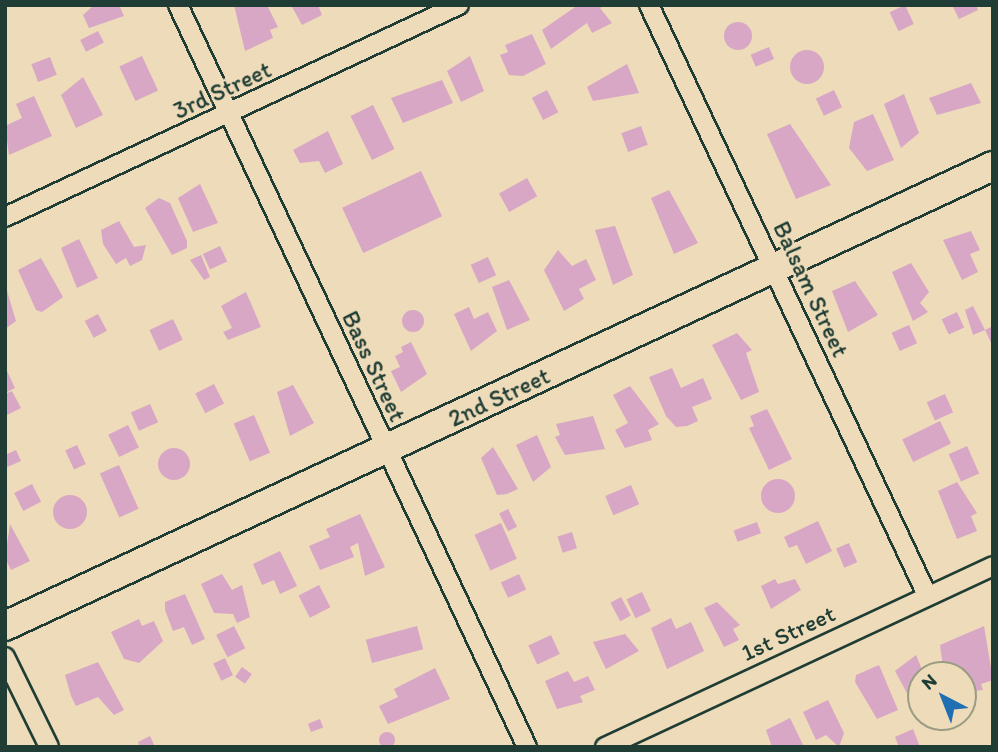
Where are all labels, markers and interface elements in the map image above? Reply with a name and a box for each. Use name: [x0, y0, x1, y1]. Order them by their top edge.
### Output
street label: 3rd Street: [169, 55, 275, 125]
street label: Balsam Street: [767, 217, 855, 361]
street label: Bass Street: [336, 306, 412, 426]
street label: 2nd Street: [444, 361, 554, 433]
street label: 1st Street: [737, 599, 839, 667]
north arrow: [907, 661, 977, 731]
text: N: [916, 669, 941, 694]

